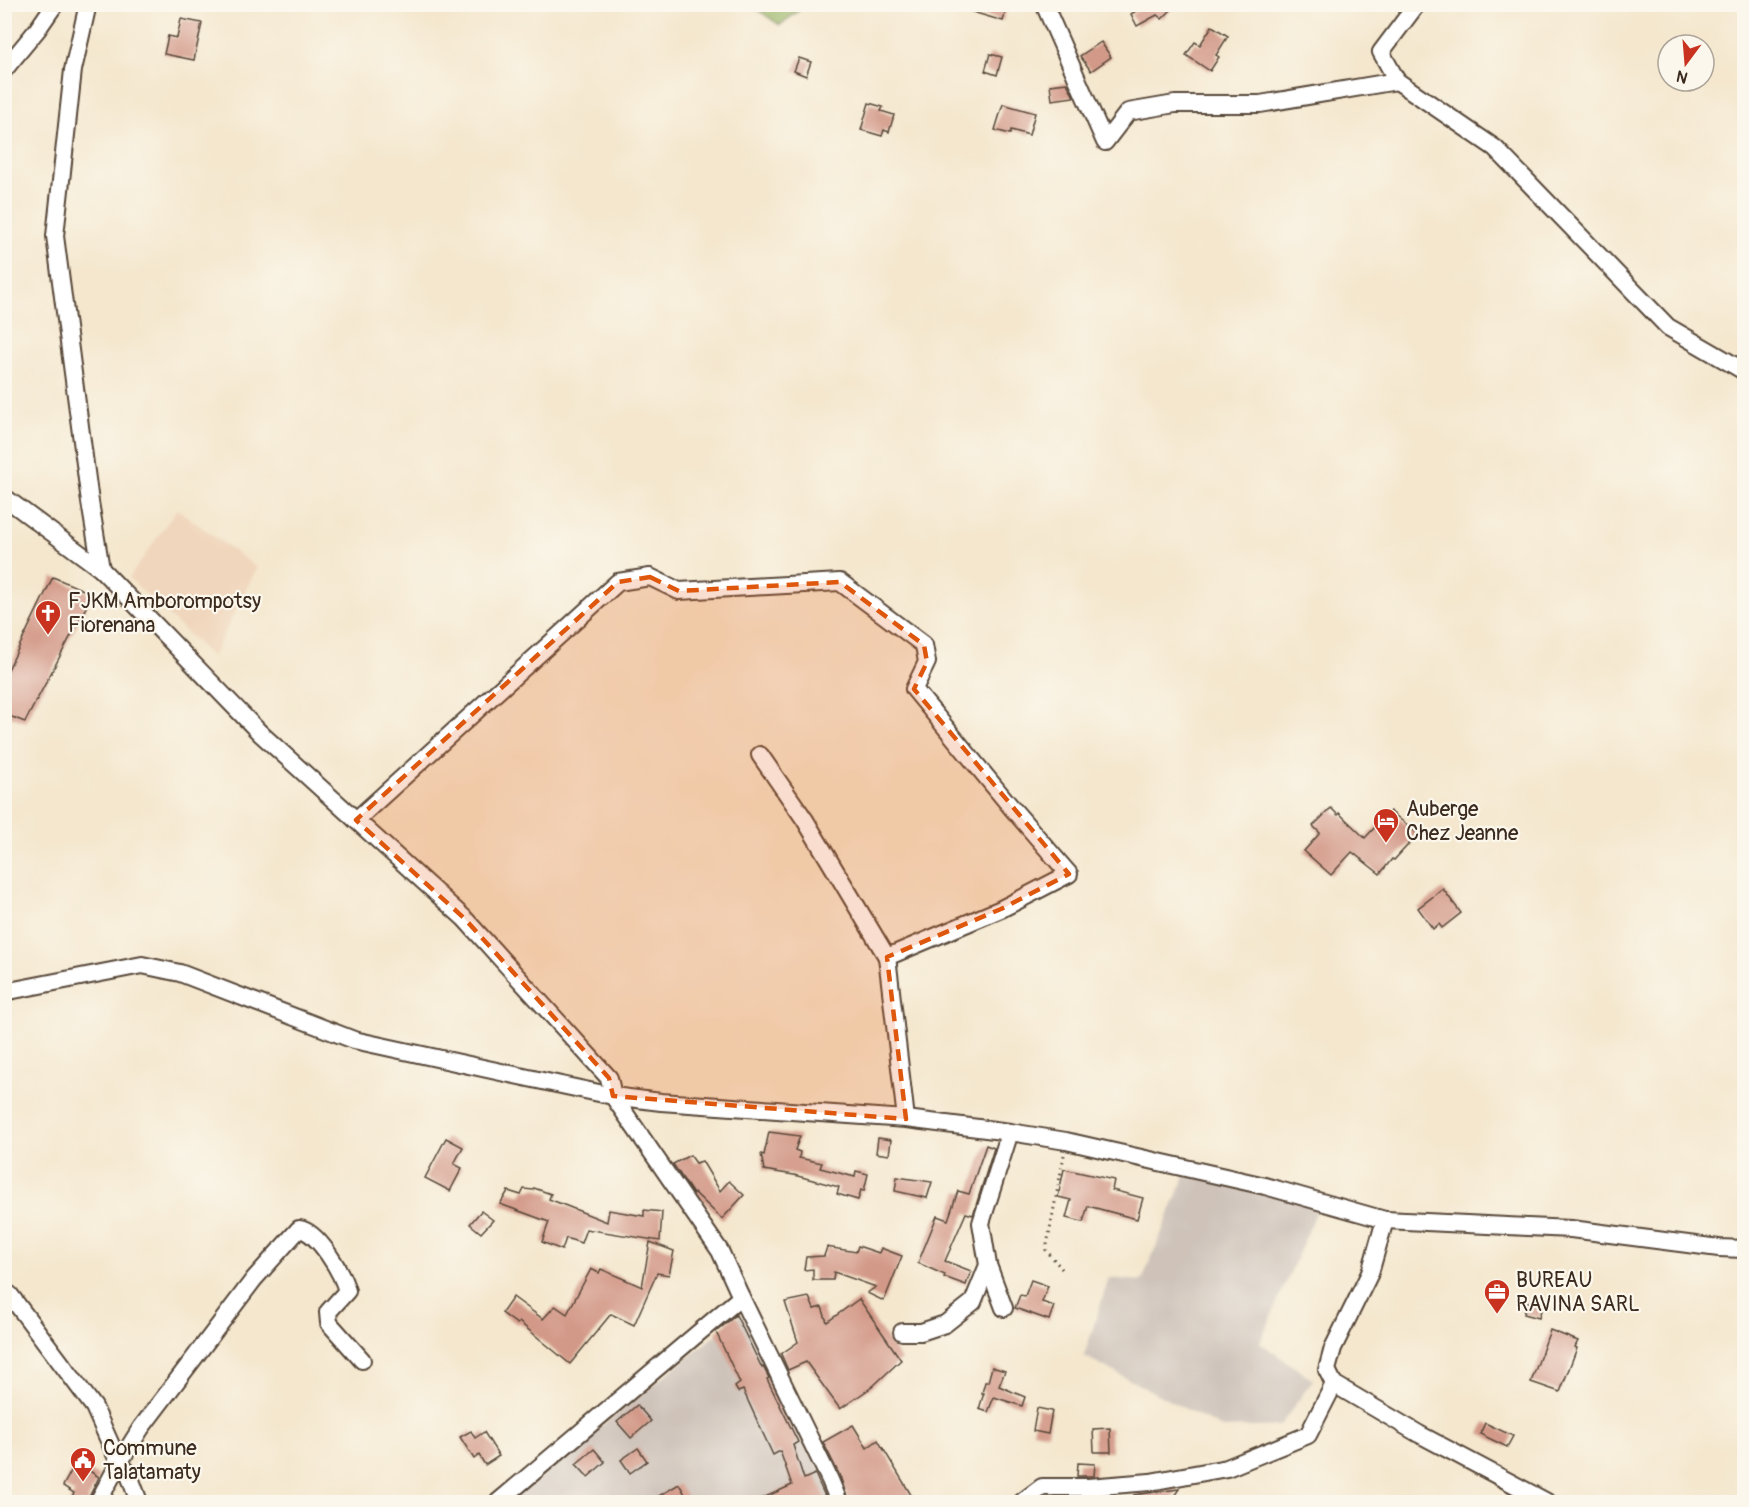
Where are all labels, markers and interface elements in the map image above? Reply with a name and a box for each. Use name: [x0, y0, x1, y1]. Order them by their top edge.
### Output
north arrow: [1656, 33, 1716, 93]
text: N: [1674, 65, 1690, 88]
place label: FJKM Amborompotsy Fiorenana: [68, 588, 261, 639]
church icon: FJKM Amborompotsy Fiorenana: [33, 598, 63, 636]
place label: Auberge Chez Jeanne: [1406, 796, 1519, 847]
hotel icon: Auberge Chez Jeanne: [1371, 806, 1401, 844]
place label: BUREAU RAVINA SARL: [1516, 1267, 1640, 1318]
office icon: BUREAU RAVINA SARL: [1482, 1277, 1512, 1315]
place label: Commune Talatamaty: [103, 1435, 201, 1486]
public building icon: Commune Talatamaty: [68, 1445, 98, 1483]

